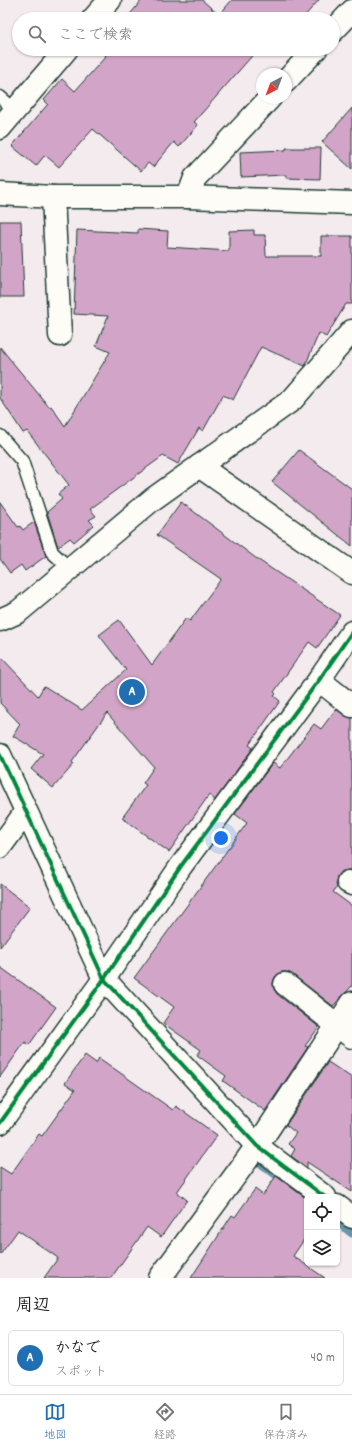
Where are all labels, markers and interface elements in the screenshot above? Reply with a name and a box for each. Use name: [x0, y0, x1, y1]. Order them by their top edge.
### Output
search box: [12, 12, 340, 56]
icon: search: [26, 23, 48, 45]
text: ここで検索: [58, 25, 133, 47]
north arrow: [256, 68, 292, 104]
pin: A: [119, 677, 145, 707]
your location: [211, 828, 231, 848]
map controls: [304, 1194, 340, 1266]
button: locate: [304, 1194, 340, 1230]
button: layers: [304, 1230, 340, 1266]
text: 周辺: [16, 1295, 50, 1319]
text: かなで: [55, 1338, 100, 1360]
text: A: [26, 1349, 34, 1368]
text: 40 m: [311, 1349, 335, 1368]
text: スポット: [55, 1363, 107, 1382]
tab: 地図: [44, 1401, 66, 1444]
tab: 経路: [154, 1401, 176, 1444]
tab: 保存済み: [264, 1401, 308, 1444]

